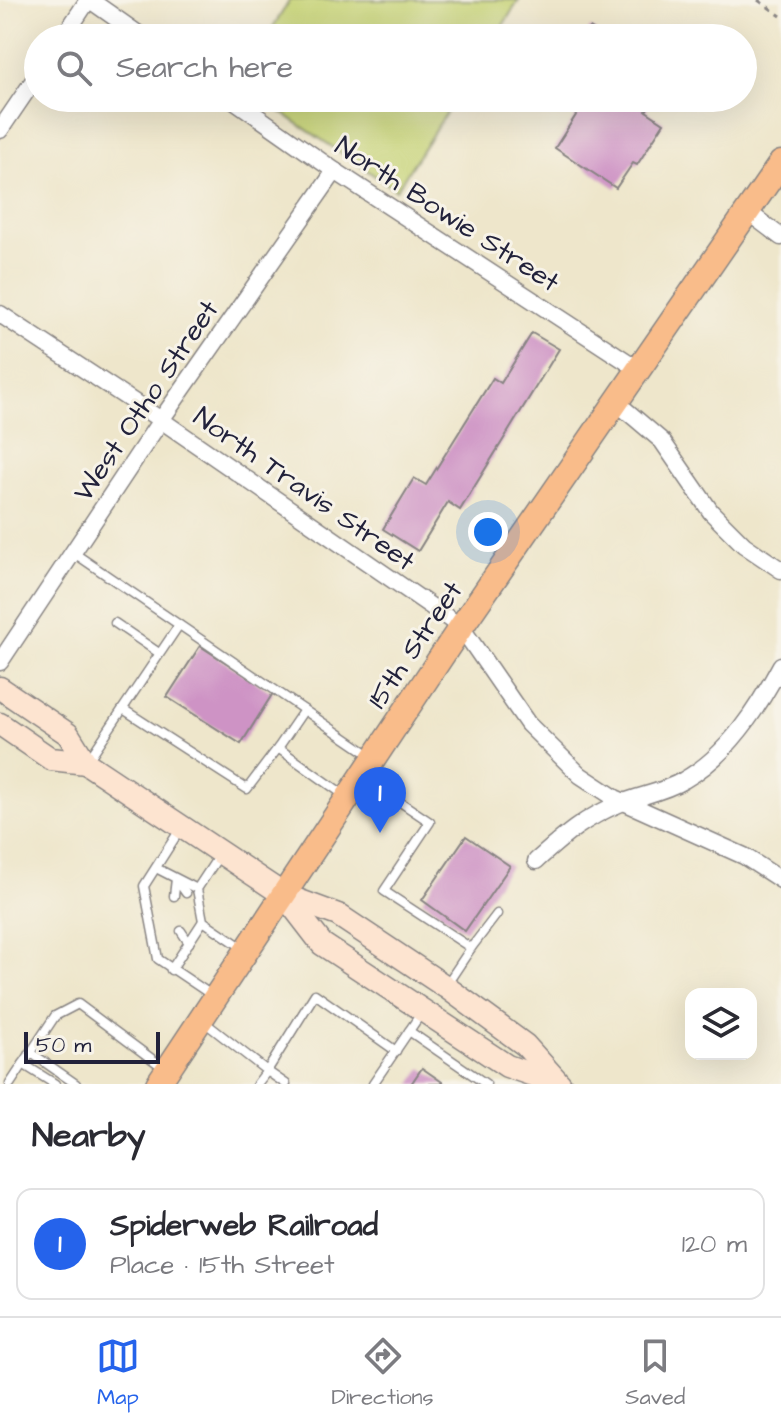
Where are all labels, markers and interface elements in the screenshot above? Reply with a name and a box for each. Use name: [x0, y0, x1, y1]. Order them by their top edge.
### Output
search box: [24, 24, 757, 112]
icon: search: [52, 46, 96, 90]
text: Search here: [116, 47, 293, 89]
street label: North Bowie Street: [327, 127, 568, 302]
street label: West Otho Street: [64, 292, 229, 509]
street label: North Travis Street: [185, 398, 423, 581]
your location: [468, 512, 508, 552]
street label: 15th Street: [358, 573, 473, 716]
pin: 1: [354, 767, 406, 833]
map controls: [685, 988, 757, 1060]
button: layers: [685, 988, 757, 1060]
scale bar: [24, 1028, 160, 1064]
text: 50 m: [36, 1030, 91, 1061]
text: Nearby: [32, 1112, 146, 1160]
text: Spiderweb Railroad: [110, 1205, 378, 1247]
text: 1: [58, 1226, 62, 1262]
text: 120 m: [682, 1226, 747, 1262]
text: Place · 15th Street: [110, 1247, 335, 1283]
tab: Map: [96, 1334, 140, 1413]
tab: Directions: [331, 1334, 434, 1413]
tab: Saved: [625, 1334, 685, 1413]

